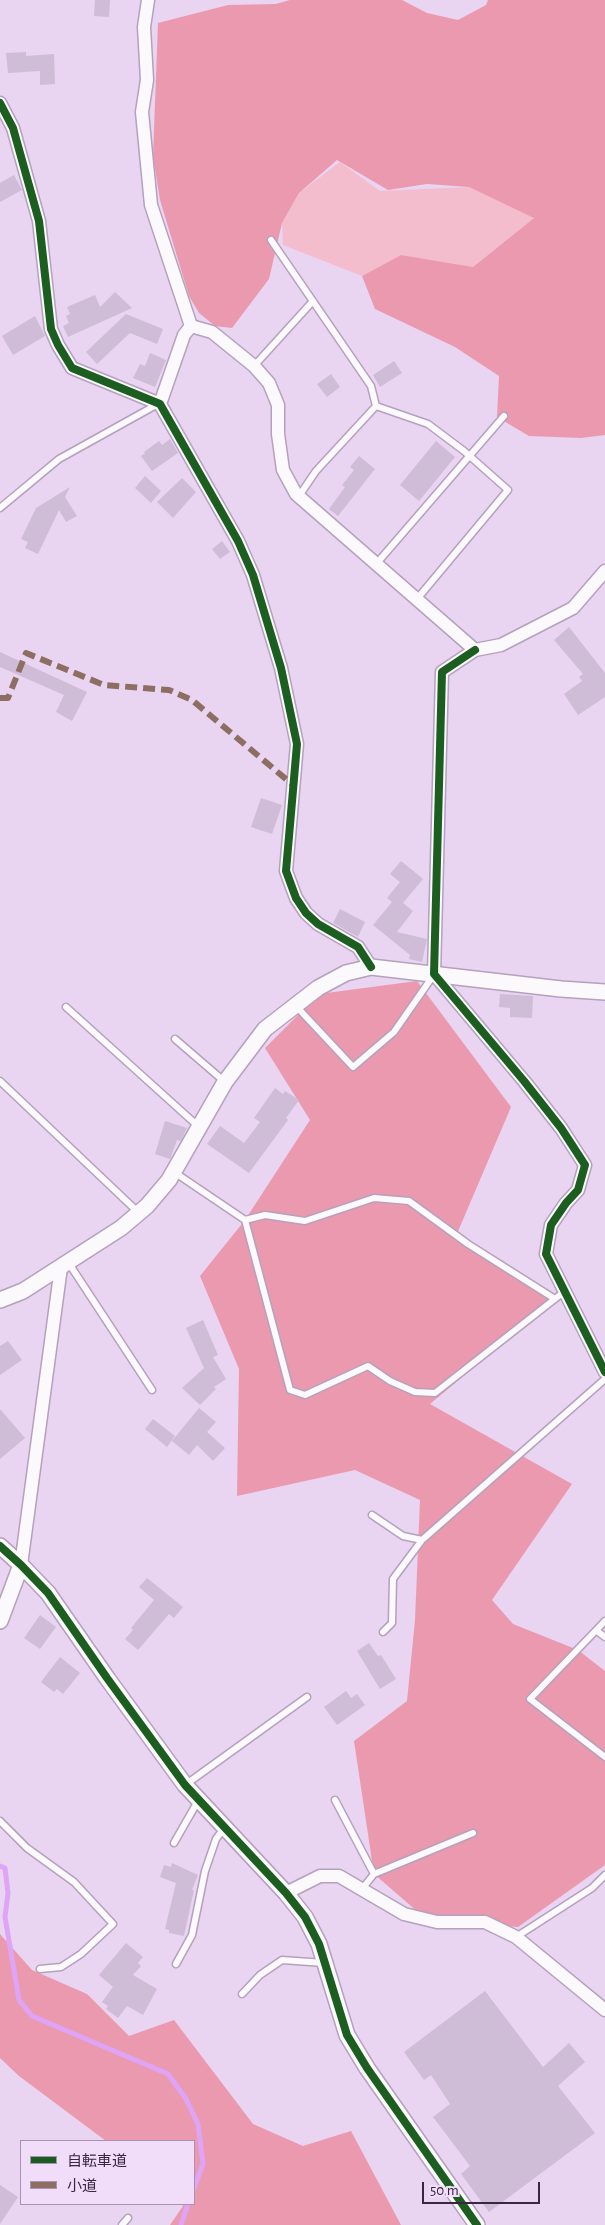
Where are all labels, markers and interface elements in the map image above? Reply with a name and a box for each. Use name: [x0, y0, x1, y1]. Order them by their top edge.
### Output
legend: [20, 2140, 195, 2205]
text: 自転車道: [67, 2154, 127, 2169]
scale bar: [425, 2172, 542, 2204]
text: 小道: [67, 2179, 97, 2194]
text: 50 m: [430, 2183, 459, 2198]

